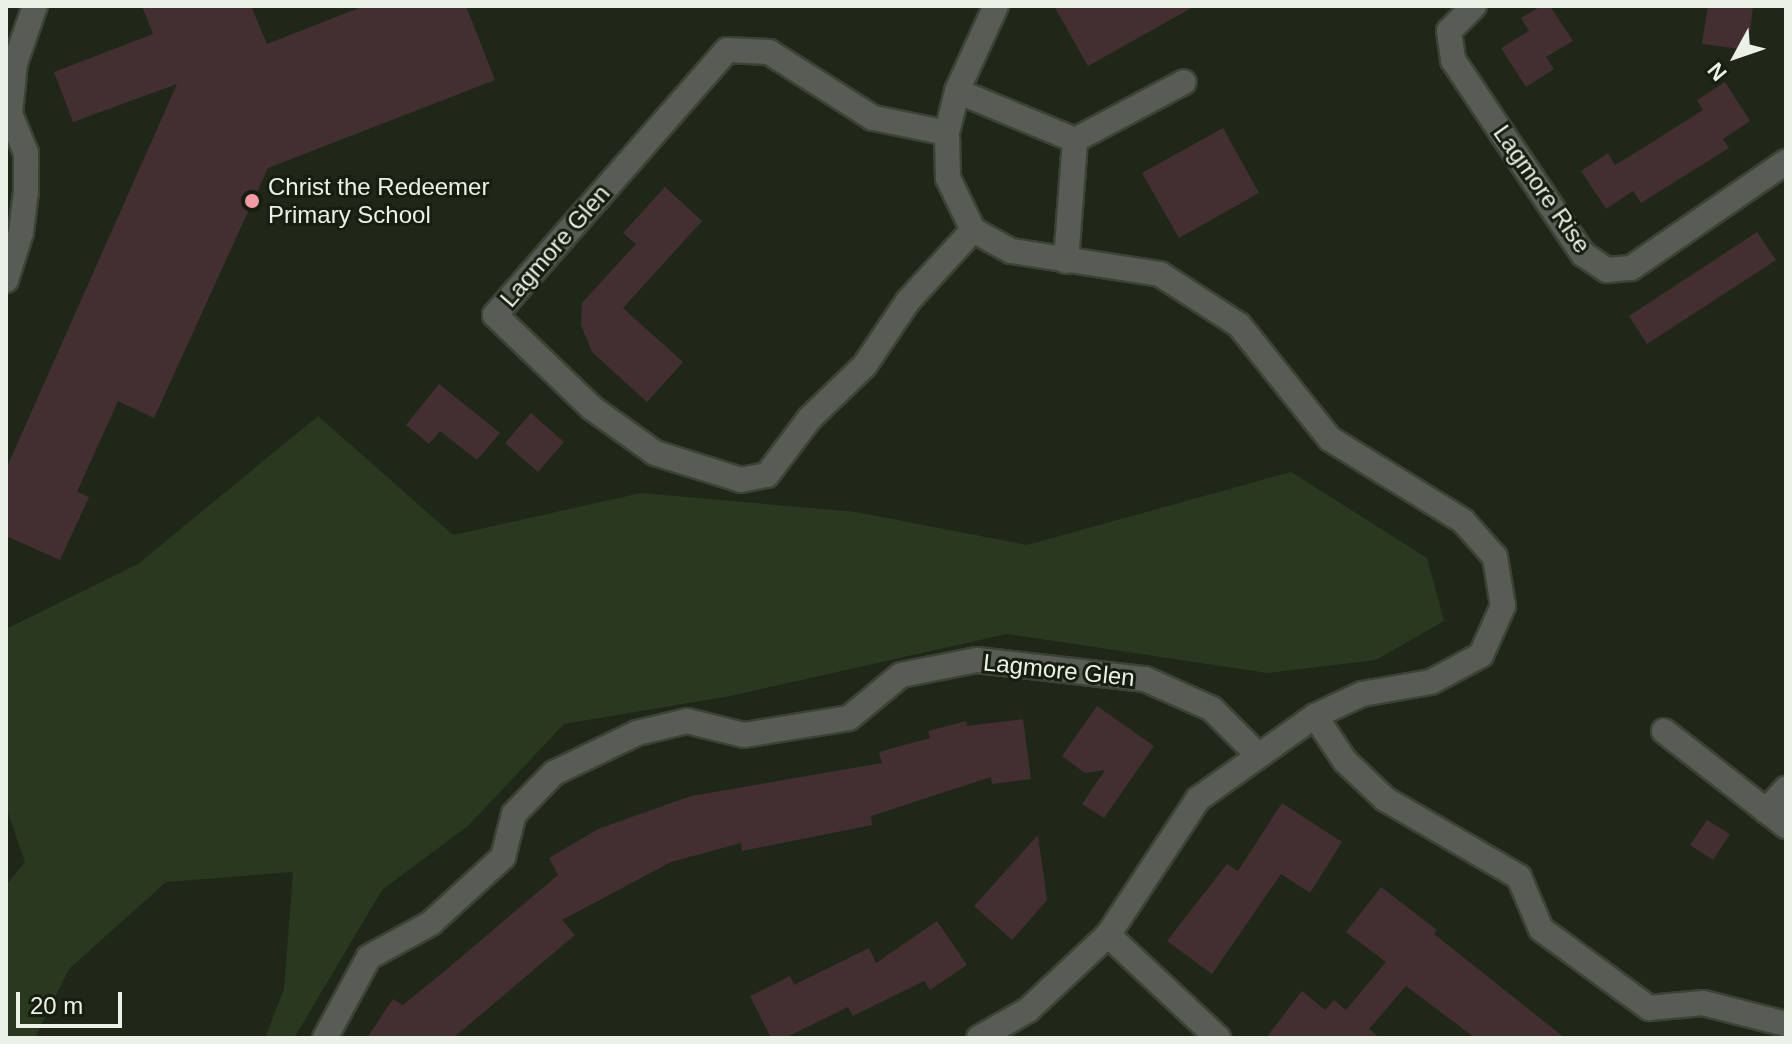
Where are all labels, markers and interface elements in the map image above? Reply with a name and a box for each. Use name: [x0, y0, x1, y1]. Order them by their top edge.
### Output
north arrow: [1696, 16, 1776, 96]
text: N: [1703, 58, 1732, 86]
street label: Lagmore Rise: [1487, 120, 1597, 258]
place label: Christ the Redeemer Primary School: [268, 173, 489, 229]
street label: Lagmore Glen: [494, 179, 616, 313]
marker: Christ the Redeemer Primary School: [243, 192, 261, 210]
street label: Lagmore Glen: [982, 648, 1136, 692]
scale bar: [20, 976, 126, 1026]
text: 20 m: [30, 992, 83, 1019]

